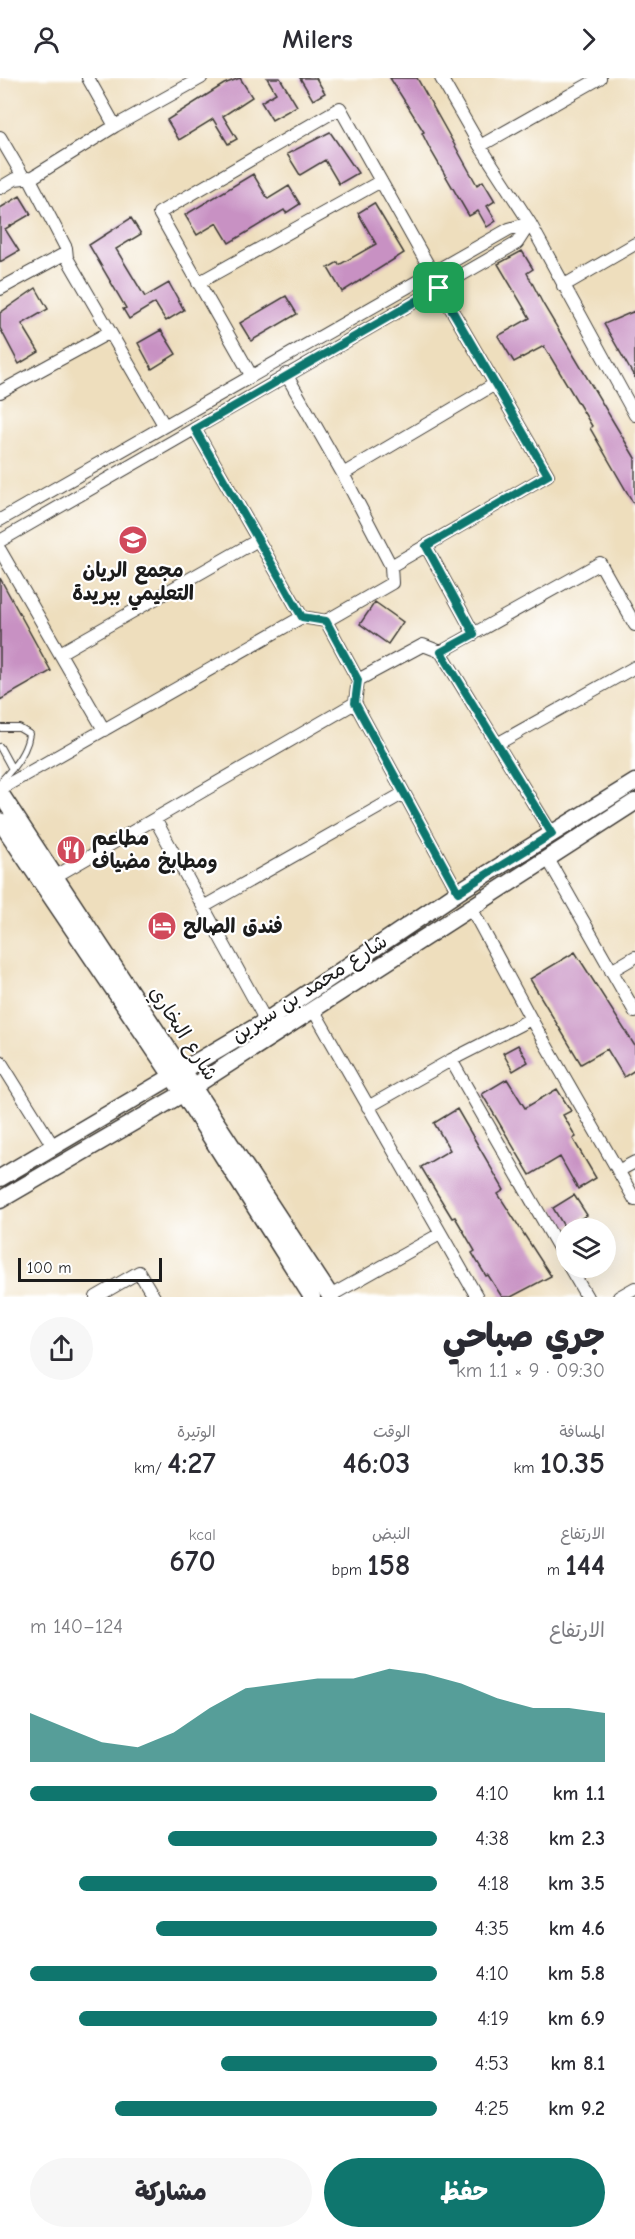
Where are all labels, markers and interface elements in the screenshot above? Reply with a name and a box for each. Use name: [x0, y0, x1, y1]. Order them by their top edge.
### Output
icon: person: [30, 23, 63, 56]
icon: forward: [572, 23, 605, 56]
text: Milers: [282, 24, 353, 55]
pin: [413, 262, 464, 313]
icon: arrive: [422, 271, 455, 304]
school or university icon: مجمع الريان التعليمي ببريدة: [117, 524, 149, 556]
place label: مجمع الريان التعليمي ببريدة: [72, 559, 194, 611]
place label: مطاعم ومطابخ مضياف: [92, 827, 218, 874]
restaurant icon: مطاعم ومطابخ مضياف: [55, 834, 87, 866]
hotel icon: فندق الصالح: [146, 910, 178, 942]
place label: فندق الصالح: [183, 915, 283, 939]
street label: شارع محمد بن سيرين: [227, 930, 392, 1049]
street label: شارع البخاري: [142, 982, 223, 1086]
map controls: [556, 1218, 616, 1278]
button: layers: [556, 1218, 616, 1278]
scale bar: [18, 1255, 162, 1282]
text: 100 m: [27, 1259, 71, 1277]
button: share: [30, 1317, 93, 1380]
text: جري صباحي: [443, 1317, 605, 1355]
text: 09:30 · 9 × 1.1 km: [456, 1359, 605, 1382]
text: الوتيرة: [177, 1423, 216, 1441]
text: الوقت: [373, 1423, 410, 1441]
text: المسافة: [559, 1423, 605, 1441]
text: 4:27: [167, 1446, 216, 1481]
text: 46:03: [342, 1446, 410, 1481]
text: 10.35: [540, 1446, 605, 1481]
text: /km: [134, 1459, 167, 1477]
text: km: [514, 1459, 540, 1477]
text: النبض: [372, 1525, 410, 1543]
text: الارتفاع: [560, 1525, 605, 1543]
text: kcal: [189, 1526, 216, 1544]
text: 670: [169, 1544, 216, 1579]
text: 158: [367, 1548, 410, 1583]
text: 144: [565, 1548, 605, 1583]
text: bpm: [332, 1561, 367, 1579]
text: m: [547, 1561, 565, 1579]
text: 124–140 m: [30, 1615, 123, 1638]
text: الارتفاع: [549, 1619, 605, 1642]
text: 4:10: [476, 1782, 509, 1805]
text: 1.1 km: [553, 1782, 605, 1805]
text: 4:38: [475, 1827, 509, 1850]
text: 2.3 km: [549, 1827, 605, 1850]
text: 4:18: [477, 1872, 509, 1895]
text: 3.5 km: [548, 1872, 605, 1895]
text: 4:35: [475, 1917, 509, 1940]
text: 4.6 km: [549, 1917, 605, 1940]
text: 4:10: [476, 1962, 509, 1985]
text: 5.8 km: [548, 1962, 605, 1985]
text: 4:19: [477, 2007, 509, 2030]
text: 6.9 km: [548, 2007, 605, 2030]
text: 4:53: [475, 2052, 509, 2075]
text: 8.1 km: [550, 2052, 605, 2075]
text: 4:25: [474, 2097, 509, 2120]
text: 9.2 km: [548, 2097, 605, 2120]
button: مشاركة: [30, 2158, 312, 2227]
button: حفظ: [324, 2158, 605, 2227]

